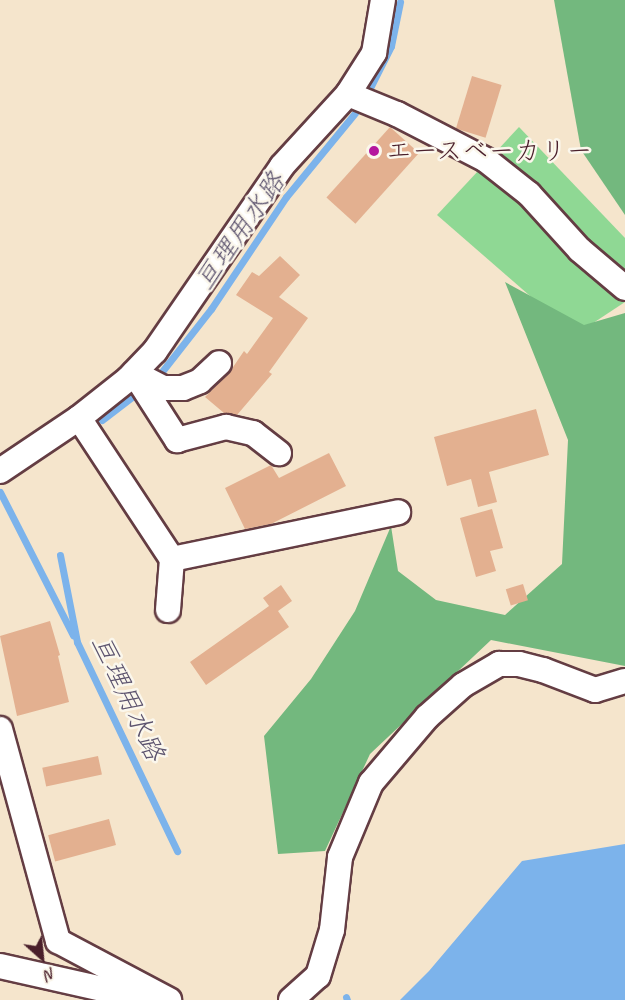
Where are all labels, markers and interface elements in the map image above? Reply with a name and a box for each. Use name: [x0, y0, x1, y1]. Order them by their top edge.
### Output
place label: エースベーカリー: [386, 135, 594, 167]
marker: エースベーカリー: [367, 144, 381, 158]
water label: 亘理用水路: [188, 166, 292, 296]
water label: 亘理用水路: [85, 630, 171, 766]
north arrow: [12, 928, 72, 988]
text: N: [41, 963, 59, 985]

